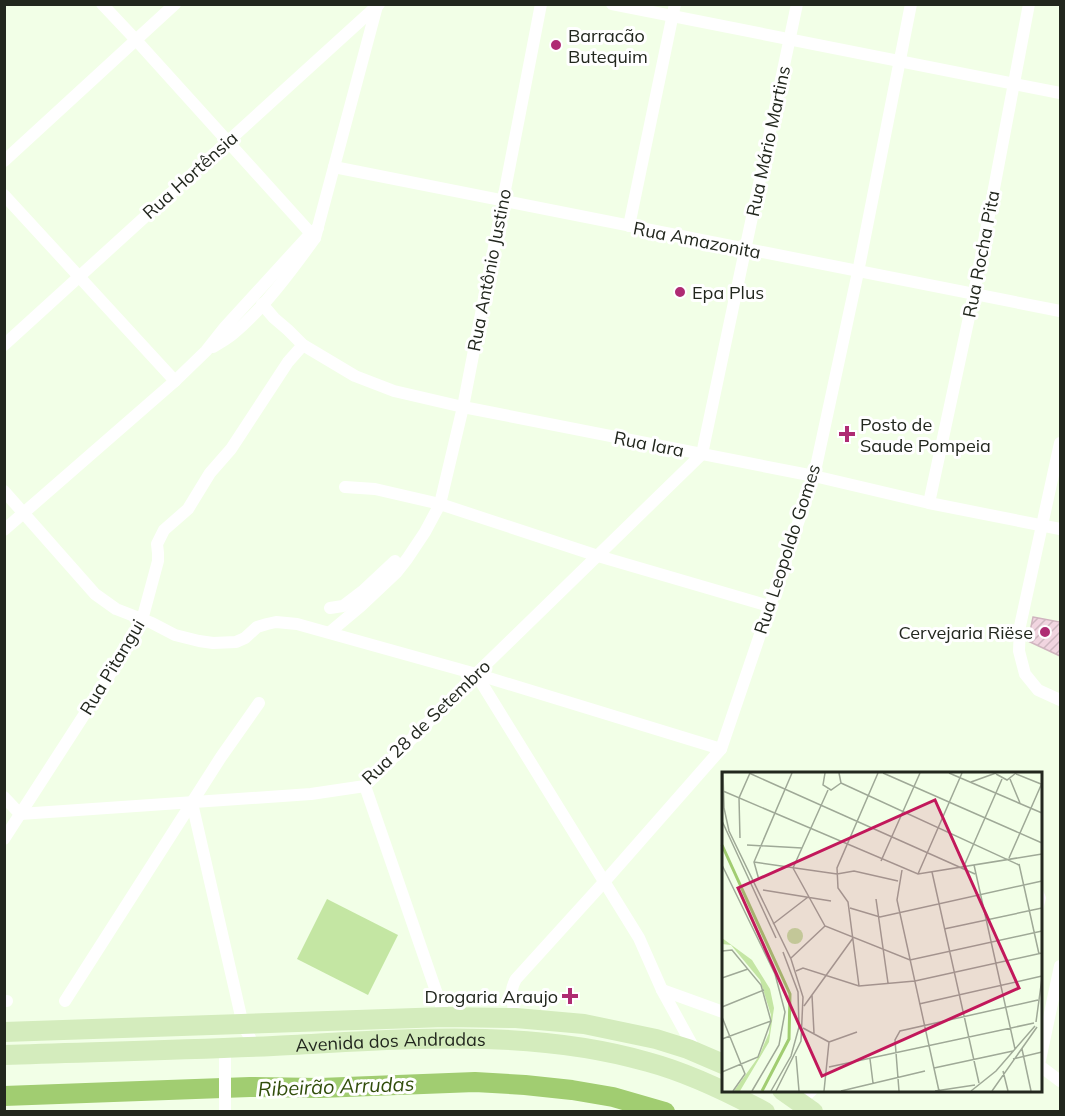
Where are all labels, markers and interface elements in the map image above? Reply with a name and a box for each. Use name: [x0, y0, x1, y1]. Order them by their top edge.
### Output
place label: Barracão Butequim: [568, 24, 648, 68]
marker: Barracão Butequim: [549, 38, 563, 52]
street label: Rua Mário Martins: [741, 63, 795, 219]
street label: Rua Hortênsia: [138, 126, 242, 224]
street label: Rua Antônio Justino: [462, 187, 516, 353]
street label: Rua Rocha Pita: [957, 189, 1005, 319]
street label: Rua Amazonita: [631, 216, 763, 264]
place label: Epa Plus: [692, 281, 764, 304]
marker: Epa Plus: [673, 285, 687, 299]
place label: Posto de Saude Pompeia: [860, 413, 991, 457]
marker: Posto de Saude Pompeia: [838, 425, 856, 443]
street label: Rua Iara: [612, 426, 686, 462]
street label: Rua Leopoldo Gomes: [749, 461, 825, 637]
street label: Rua Pitangui: [74, 615, 150, 719]
place label: Cervejaria Riëse: [899, 621, 1033, 644]
marker: Cervejaria Riëse: [1038, 625, 1052, 639]
street label: Rua 28 de Setembro: [357, 655, 495, 789]
inset map: [722, 772, 1041, 1092]
place label: Drogaria Araujo: [424, 985, 558, 1008]
marker: Drogaria Araujo: [563, 989, 577, 1003]
street label: Avenida dos Andradas: [295, 1027, 486, 1056]
water label: Ribeirão Arrudas: [257, 1071, 415, 1101]

